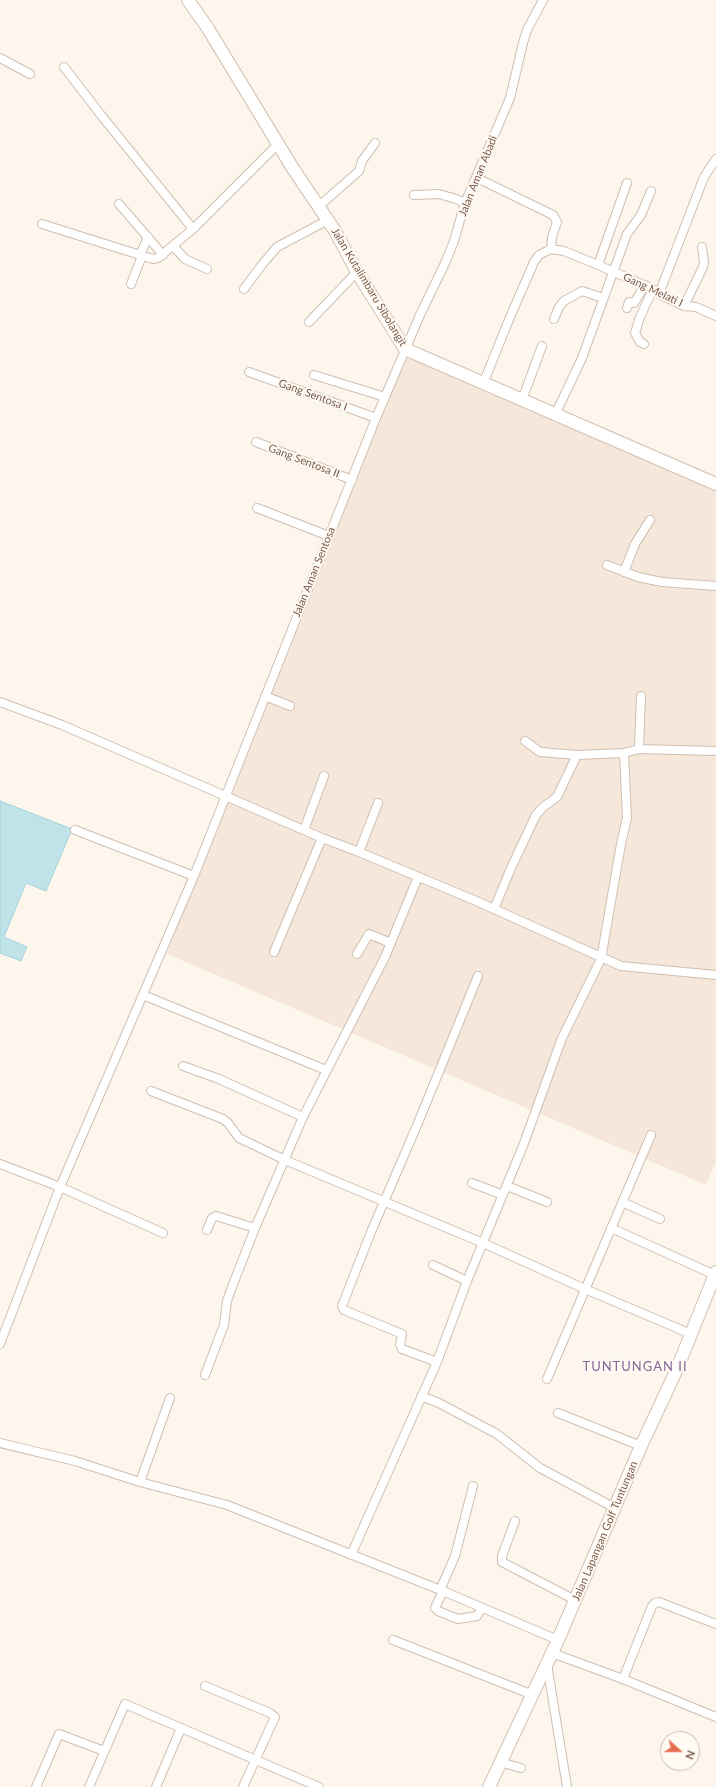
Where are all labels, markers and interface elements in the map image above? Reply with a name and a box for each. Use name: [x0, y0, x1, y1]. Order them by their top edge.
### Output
street label: Jalan Aman Abadi: [456, 134, 500, 218]
street label: Jalan Kutalimbaru Sibolangit: [328, 225, 410, 349]
street label: Gang Melati I: [621, 270, 685, 310]
street label: Gang Sentosa I: [277, 376, 349, 414]
street label: Gang Sentosa II: [266, 441, 342, 481]
street label: Jalan Aman Sentosa: [290, 525, 338, 619]
district label: TUNTUNGAN II: [582, 1359, 688, 1375]
street label: Jalan Lapangan Golf Tuntungan: [570, 1459, 640, 1603]
north arrow: [660, 1731, 700, 1771]
text: N: [683, 1749, 698, 1761]

